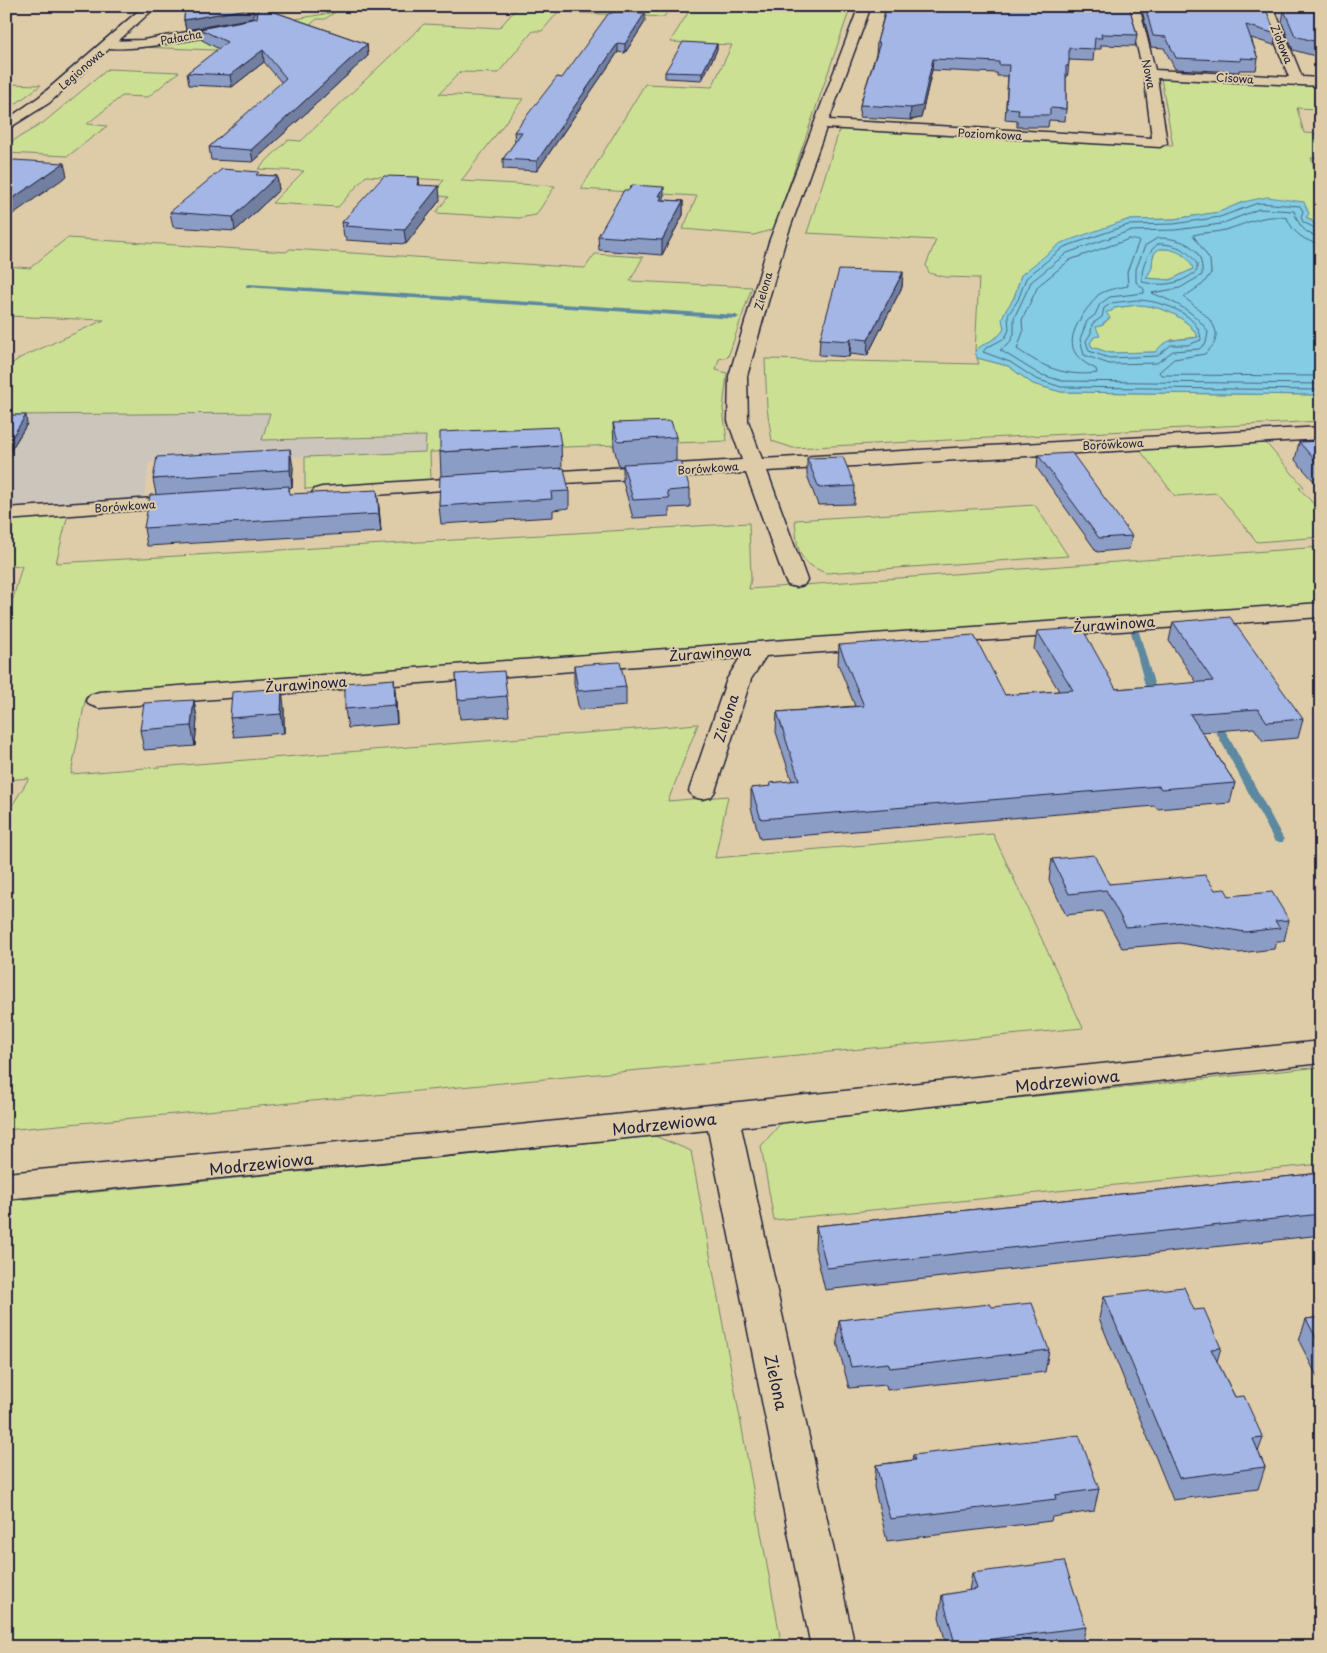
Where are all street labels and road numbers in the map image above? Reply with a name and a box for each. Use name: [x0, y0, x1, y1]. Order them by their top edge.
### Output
street label: Ziołowa: [1266, 22, 1298, 66]
street label: Pałacha: [159, 25, 203, 49]
street label: Legionowa: [54, 44, 108, 94]
street label: Nowa: [1138, 58, 1160, 90]
street label: Cisowa: [1216, 69, 1254, 87]
street label: Poziomkowa: [957, 124, 1023, 144]
street label: Zielona: [749, 270, 777, 312]
street label: Borówkowa: [1082, 434, 1144, 454]
street label: Borówkowa: [677, 457, 739, 479]
street label: Borówkowa: [94, 495, 156, 517]
street label: Żurawinowa: [1072, 611, 1156, 637]
street label: Żurawinowa: [668, 640, 752, 666]
street label: Żurawinowa: [264, 671, 348, 697]
street label: Zielona: [708, 691, 744, 745]
street label: Modrzewiowa: [1014, 1063, 1120, 1097]
street label: Modrzewiowa: [611, 1106, 717, 1140]
street label: Modrzewiowa: [208, 1146, 314, 1180]
street label: Zielona: [759, 1352, 795, 1412]

